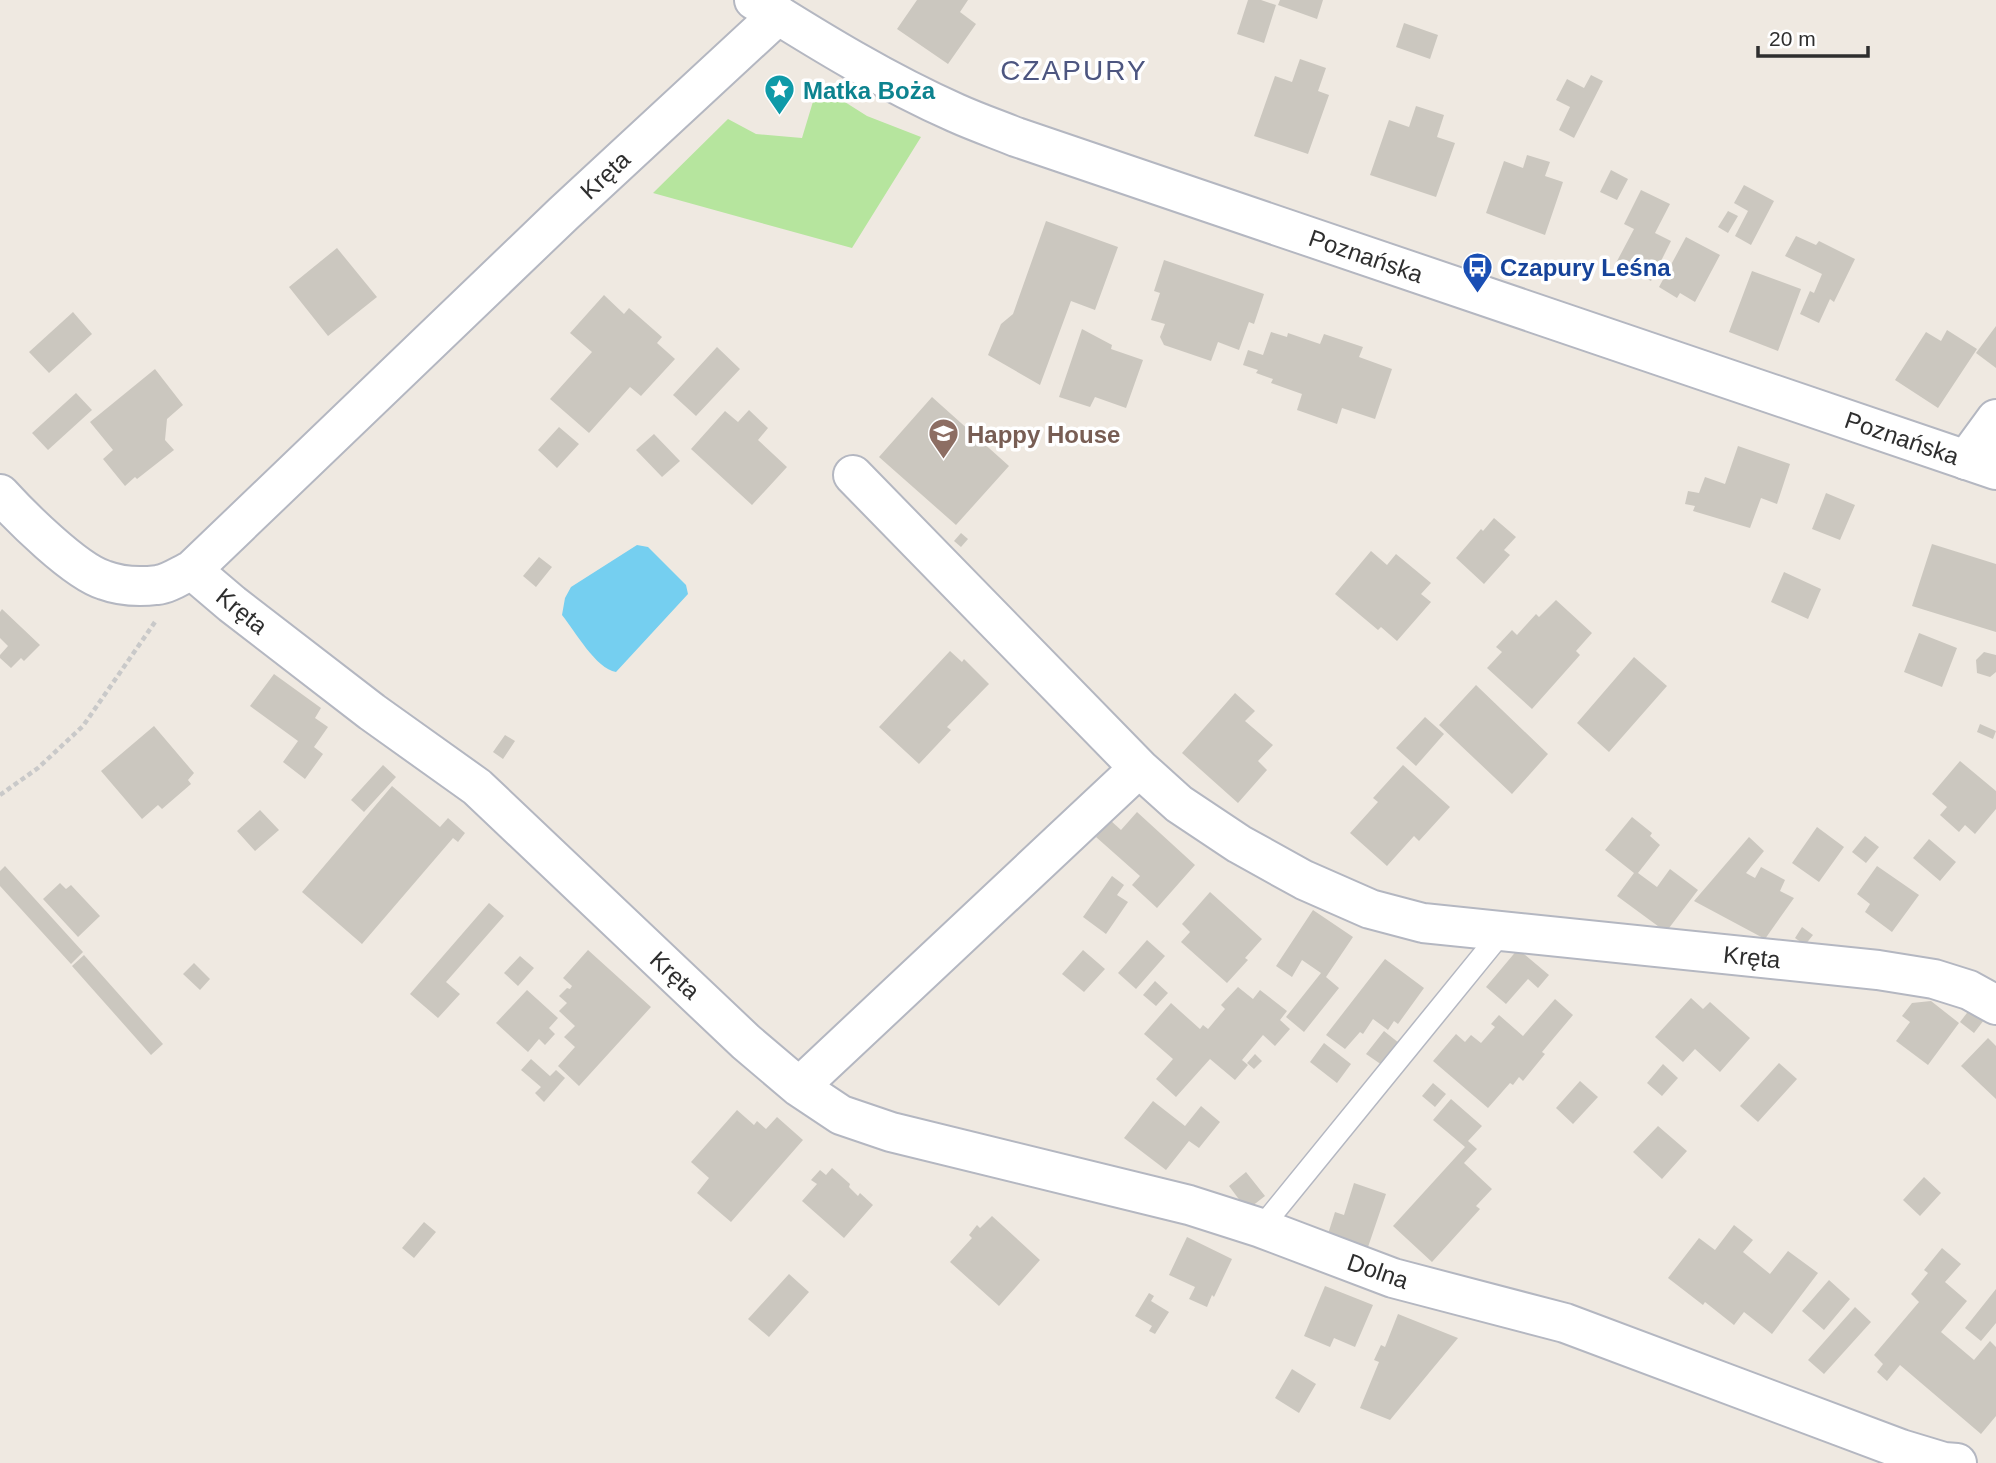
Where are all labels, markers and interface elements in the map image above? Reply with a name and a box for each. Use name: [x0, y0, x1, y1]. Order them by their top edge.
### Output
scale bar: [1758, 14, 1868, 58]
text: 20 m: [1769, 27, 1816, 50]
district label: CZAPURY: [1000, 55, 1148, 86]
place icon: Matka Boża: [763, 73, 797, 117]
place label: Matka Boża: [803, 77, 936, 104]
street label: Kręta: [575, 145, 636, 204]
street label: Poznańska: [1305, 224, 1427, 288]
bus stop icon: Czapury Leśna: [1460, 250, 1494, 294]
place label: Czapury Leśna: [1500, 254, 1671, 281]
street label: Poznańska: [1841, 406, 1963, 470]
school or university icon: Happy House: [927, 417, 961, 461]
place label: Happy House: [967, 421, 1120, 448]
street label: Kręta: [211, 582, 273, 640]
street label: Kręta: [1722, 941, 1783, 973]
street label: Kręta: [645, 946, 706, 1005]
street label: Dolna: [1344, 1248, 1413, 1294]

